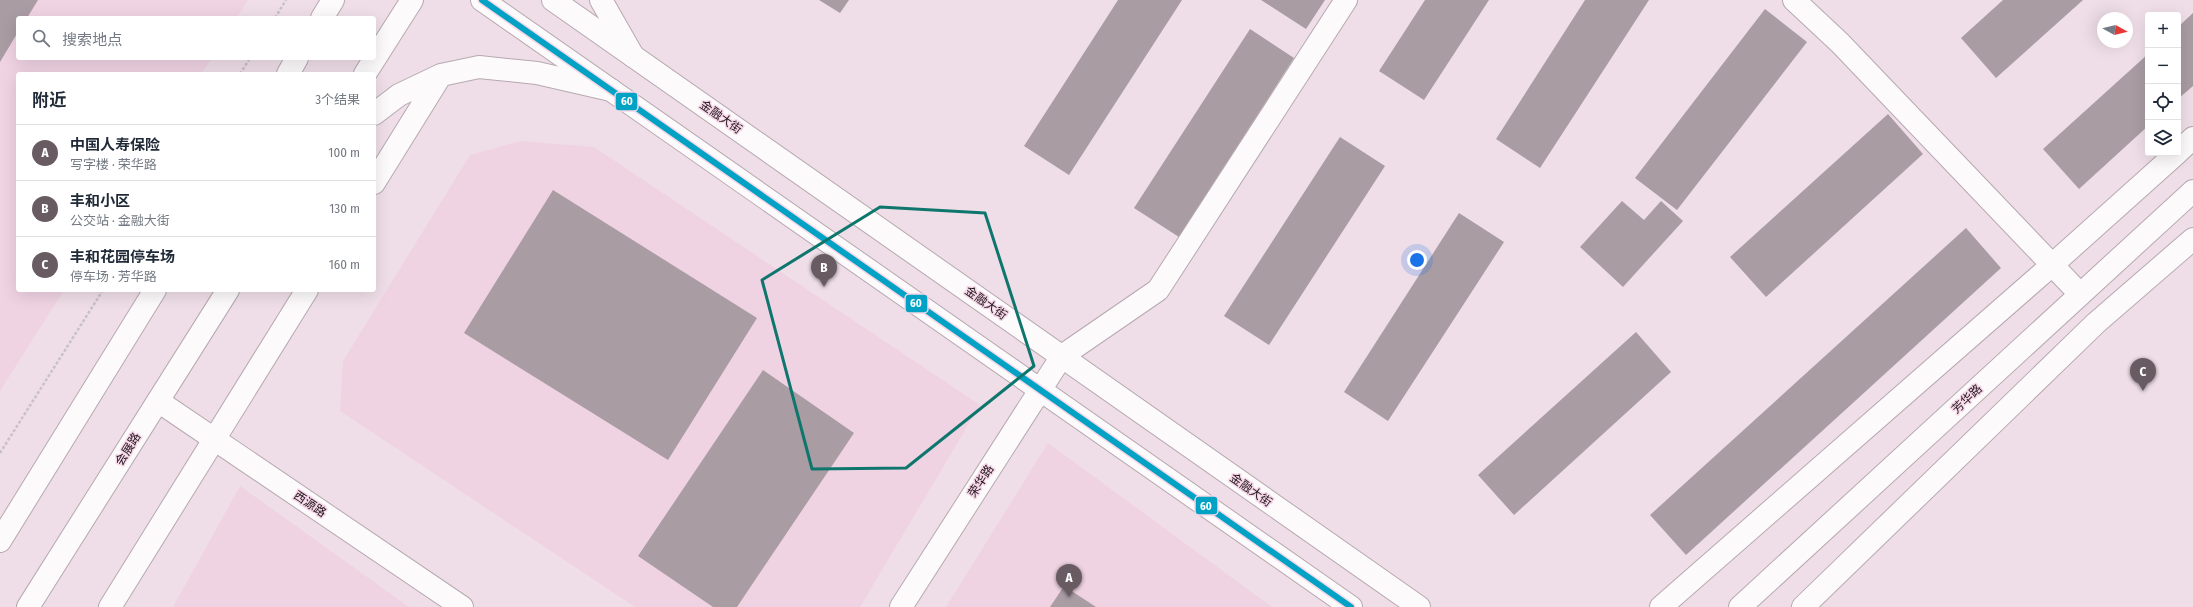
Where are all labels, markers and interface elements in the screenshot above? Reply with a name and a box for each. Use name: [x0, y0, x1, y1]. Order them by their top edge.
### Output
north arrow: [2097, 12, 2133, 48]
map controls: [2145, 12, 2181, 156]
button: +: [2145, 12, 2181, 48]
search box: [16, 16, 376, 60]
icon: search: [30, 27, 52, 49]
text: 搜索地点: [62, 31, 122, 49]
button: −: [2145, 48, 2181, 84]
button: locate: [2145, 84, 2181, 120]
text: 附近: [32, 90, 66, 111]
text: 3个结果: [315, 92, 360, 107]
line badge: 60: [615, 92, 638, 111]
text: 60: [621, 95, 633, 108]
street label: 金融大街: [697, 97, 745, 137]
button: layers: [2145, 120, 2181, 156]
text: 中国人寿保险: [70, 136, 160, 154]
text: A: [41, 145, 49, 160]
text: 100 m: [328, 145, 360, 160]
text: 写字楼 · 荣华路: [70, 157, 157, 172]
text: 丰和小区: [70, 192, 130, 210]
text: B: [41, 201, 49, 216]
text: 130 m: [329, 201, 360, 216]
text: 公交站 · 金融大街: [70, 213, 170, 228]
text: 丰和花园停车场: [70, 248, 175, 266]
your location: [1407, 250, 1427, 270]
pin: B: [811, 254, 837, 287]
text: C: [42, 257, 48, 272]
text: 160 m: [329, 257, 360, 272]
text: 停车场 · 芳华路: [70, 269, 157, 284]
street label: 金融大街: [962, 283, 1010, 323]
line badge: 60: [905, 294, 928, 313]
text: 60: [910, 297, 922, 310]
pin: C: [2130, 358, 2156, 391]
street label: 芳华路: [1949, 382, 1985, 416]
street label: 会展路: [113, 430, 143, 468]
street label: 荣华路: [965, 462, 997, 500]
street label: 金融大街: [1227, 470, 1275, 510]
street label: 西源路: [291, 488, 329, 520]
line badge: 60: [1195, 496, 1218, 515]
text: 60: [1200, 500, 1212, 513]
pin: A: [1056, 564, 1082, 597]

